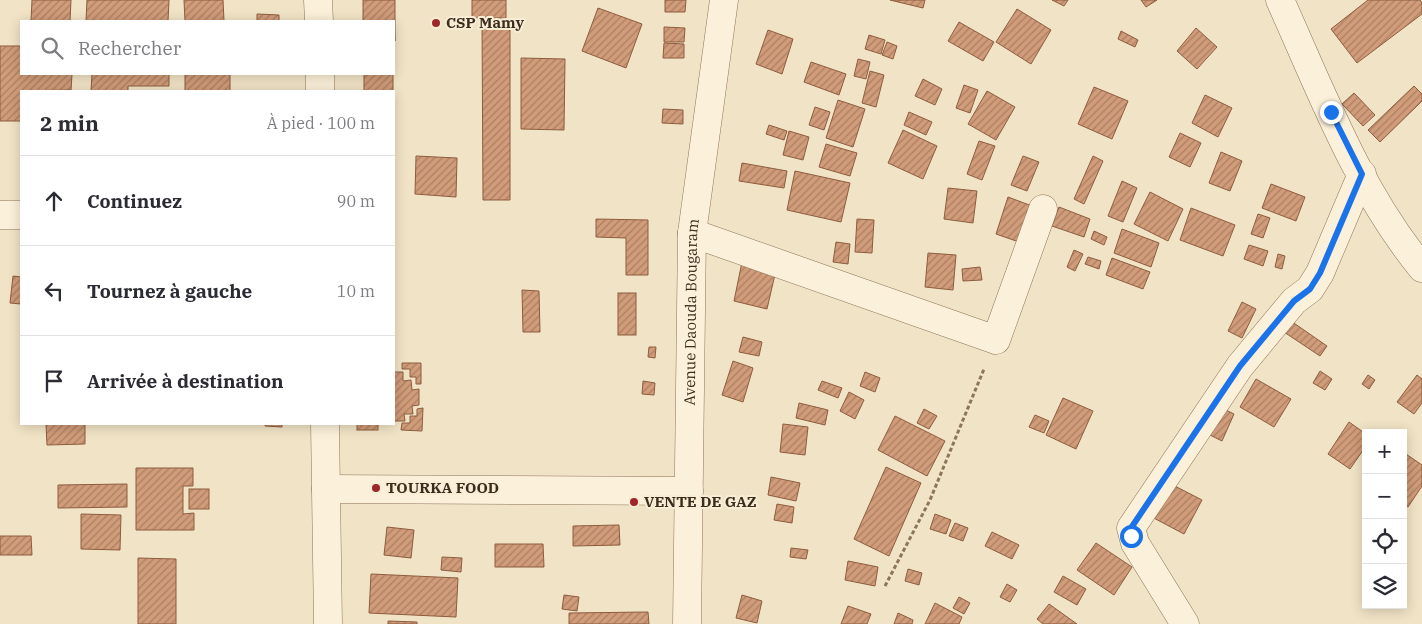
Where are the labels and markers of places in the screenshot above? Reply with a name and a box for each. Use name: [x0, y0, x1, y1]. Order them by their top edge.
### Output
place label: CSP Mamy: [446, 13, 524, 32]
marker: CSP Mamy: [430, 17, 442, 29]
place label: TOURKA FOOD: [386, 478, 499, 497]
marker: TOURKA FOOD: [370, 482, 382, 494]
place label: VENTE DE GAZ: [644, 492, 757, 511]
marker: VENTE DE GAZ: [628, 496, 640, 508]

